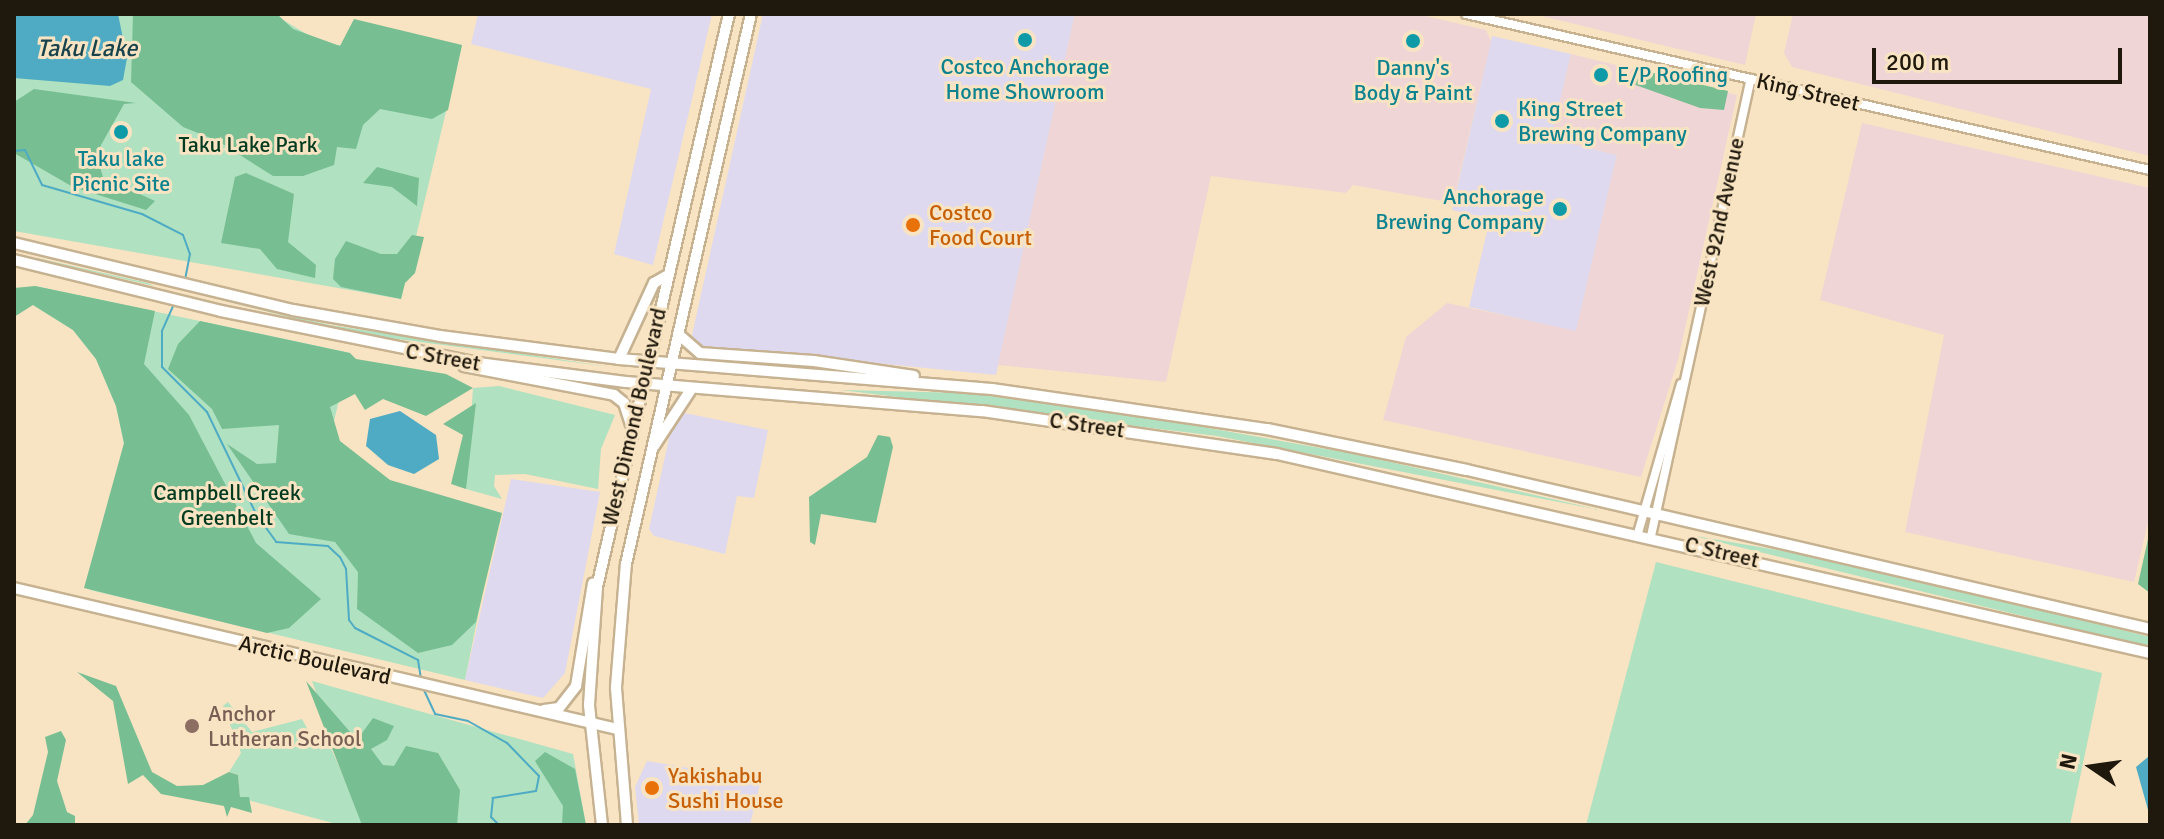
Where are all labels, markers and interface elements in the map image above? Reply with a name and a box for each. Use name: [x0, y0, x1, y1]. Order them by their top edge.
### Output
marker: Costco Anchorage Home Showroom: [1016, 31, 1034, 49]
marker: Danny's Body & Paint: [1404, 32, 1422, 50]
scale bar: [1876, 32, 2126, 82]
water label: Taku Lake: [37, 35, 137, 63]
text: 200 m: [1886, 47, 1949, 77]
place label: Costco Anchorage Home Showroom: [940, 53, 1110, 104]
place label: Danny's Body & Paint: [1354, 54, 1472, 106]
place label: E/P Roofing: [1617, 62, 1728, 88]
marker: E/P Roofing: [1592, 66, 1610, 84]
street label: King Street: [1754, 67, 1862, 117]
place label: King Street Brewing Company: [1518, 95, 1687, 146]
marker: King Street Brewing Company: [1493, 112, 1511, 130]
marker: Taku lake Picnic Site: [112, 123, 130, 141]
park label: Taku Lake Park: [178, 132, 318, 158]
street label: West 92nd Avenue: [1688, 135, 1750, 309]
place label: Taku lake Picnic Site: [72, 145, 170, 196]
place label: Anchorage Brewing Company: [1375, 183, 1544, 234]
place label: Costco Food Court: [929, 199, 1032, 250]
marker: Anchorage Brewing Company: [1551, 200, 1569, 218]
marker: Costco Food Court: [904, 216, 922, 234]
street label: West Dimond Boulevard: [596, 305, 672, 529]
street label: C Street: [404, 337, 482, 377]
street label: C Street: [1048, 407, 1126, 443]
park label: Campbell Creek Greenbelt: [153, 479, 301, 530]
street label: C Street: [1682, 531, 1762, 573]
street label: Arctic Boulevard: [237, 630, 393, 690]
place label: Anchor Lutheran School: [208, 700, 362, 752]
marker: Anchor Lutheran School: [183, 717, 201, 735]
north arrow: [2052, 727, 2132, 807]
text: N: [2053, 751, 2083, 772]
place label: Yakishabu Sushi House: [668, 762, 784, 814]
marker: Yakishabu Sushi House: [643, 779, 661, 797]

